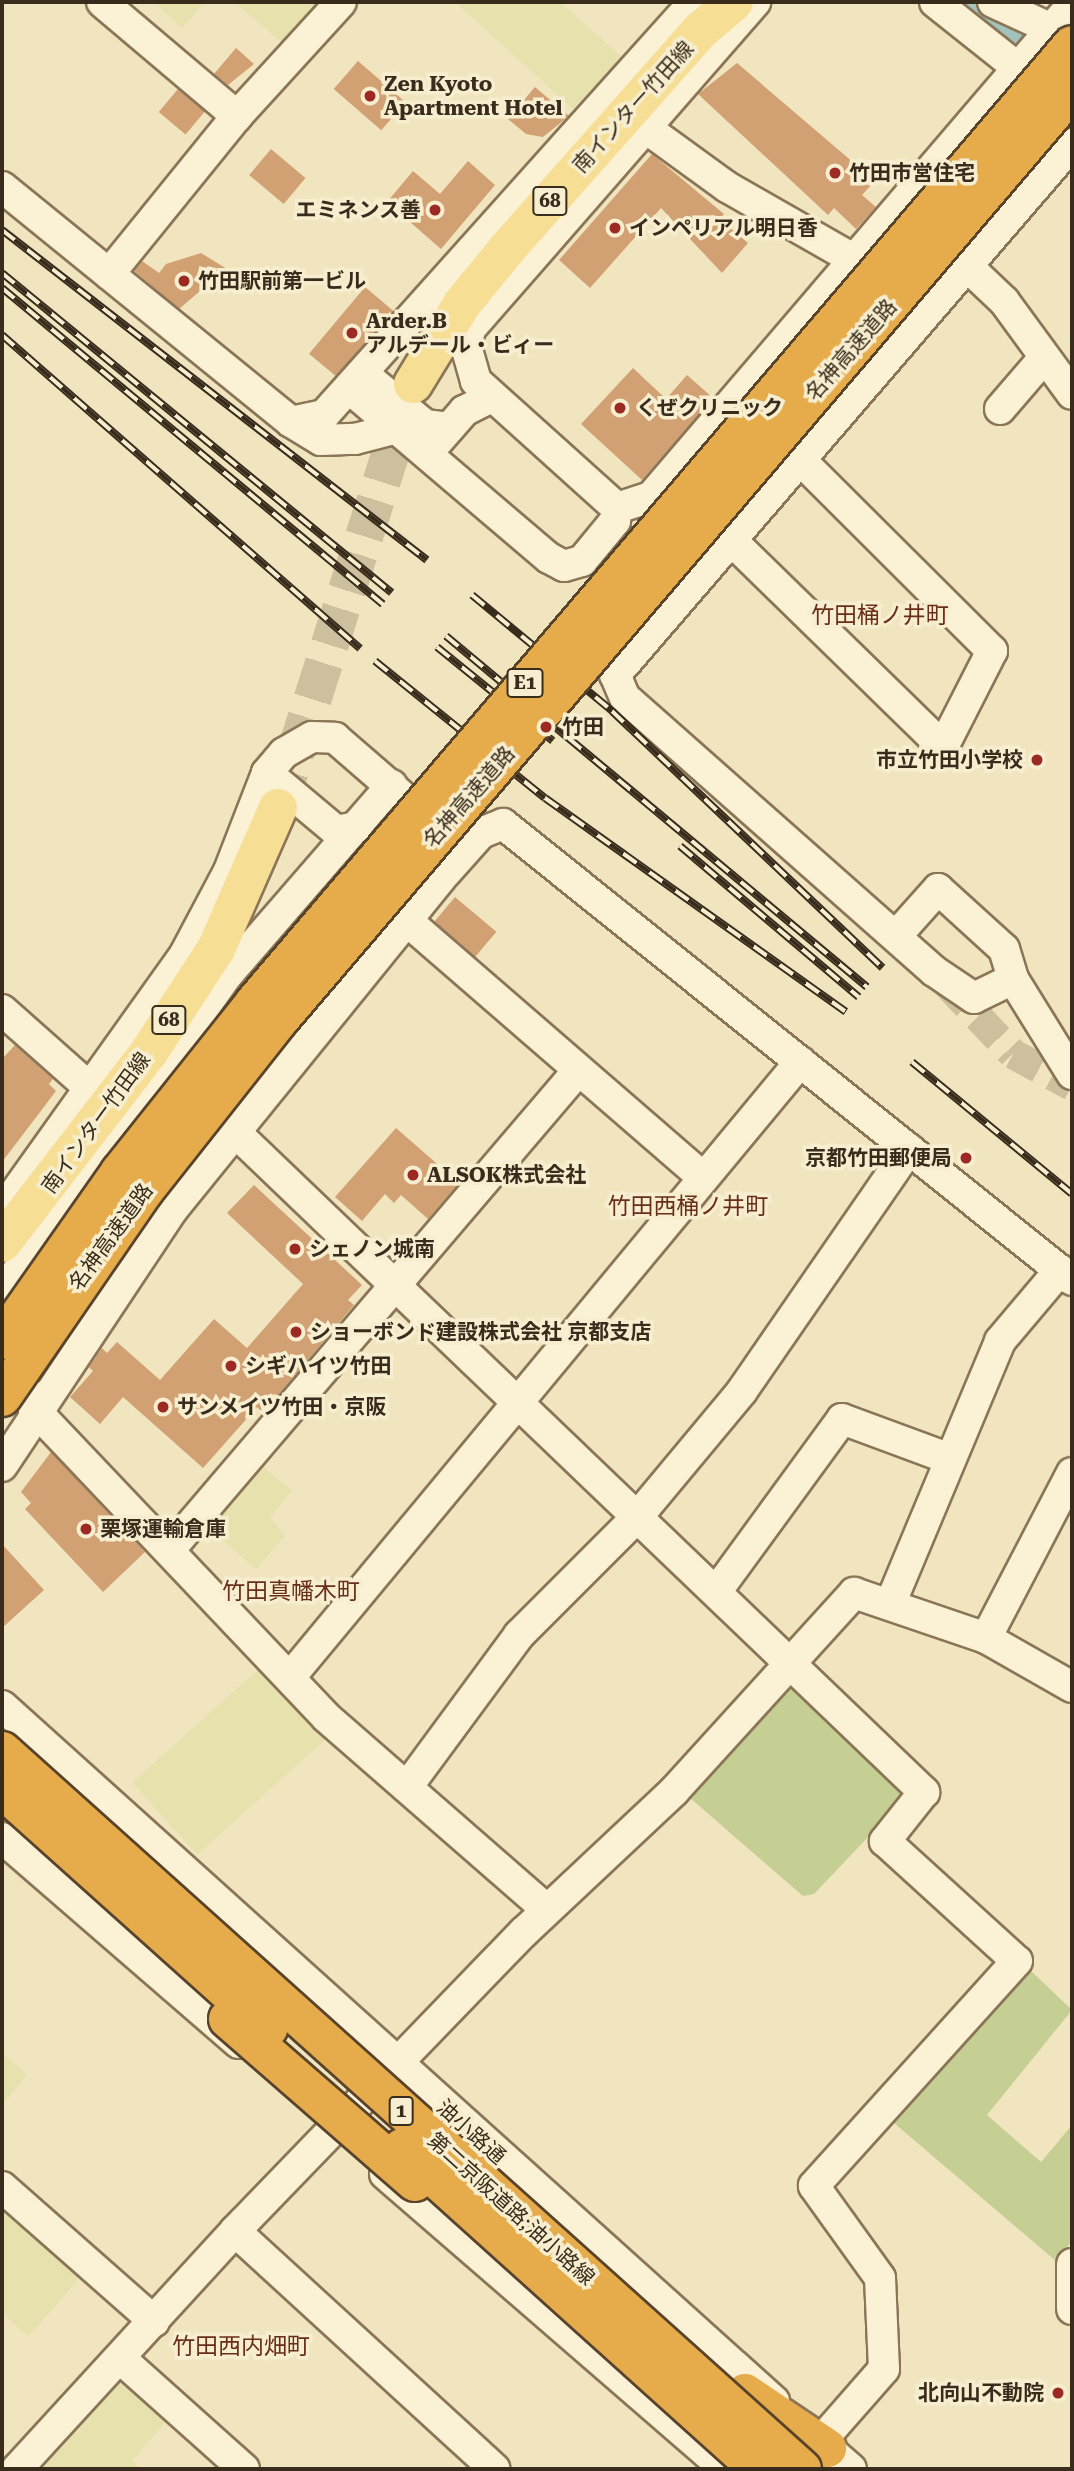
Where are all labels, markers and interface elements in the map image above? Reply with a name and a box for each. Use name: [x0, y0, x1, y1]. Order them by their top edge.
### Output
street label: 南インター竹田線: [567, 36, 699, 178]
place label: Zen Kyoto Apartment Hotel: [384, 71, 562, 121]
marker: Zen Kyoto Apartment Hotel: [362, 88, 378, 104]
place label: 竹田市営住宅: [849, 160, 975, 186]
marker: 竹田市営住宅: [827, 165, 843, 181]
road number: 68: [531, 186, 569, 216]
place label: エミネンス善: [295, 197, 421, 223]
marker: エミネンス善: [427, 202, 443, 218]
place label: インペリアル明日香: [629, 215, 818, 241]
marker: インペリアル明日香: [607, 220, 623, 236]
place label: 竹田駅前第一ビル: [198, 268, 366, 294]
marker: 竹田駅前第一ビル: [176, 273, 192, 289]
street label: 名神高速道路: [800, 294, 902, 406]
place label: Arder.B アルデール・ビィー: [366, 308, 555, 358]
marker: Arder.B アルデール・ビィー: [344, 325, 360, 341]
place label: くぜクリニック: [636, 395, 783, 421]
marker: くぜクリニック: [610, 398, 630, 418]
district label: 竹田桶ノ井町: [811, 602, 949, 630]
road number: E1: [506, 668, 544, 698]
place label: 竹田: [562, 714, 604, 740]
marker: 竹田: [536, 717, 556, 737]
street label: 名神高速道路: [418, 741, 520, 853]
place label: 市立竹田小学校: [876, 747, 1023, 773]
marker: 市立竹田小学校: [1029, 752, 1045, 768]
road number: 68: [150, 1004, 188, 1036]
street label: 南インター竹田線: [36, 1048, 156, 1198]
place label: 京都竹田郵便局: [805, 1145, 952, 1171]
marker: 京都竹田郵便局: [958, 1150, 974, 1166]
place label: ALSOK株式会社: [427, 1162, 586, 1188]
marker: ALSOK株式会社: [405, 1167, 421, 1183]
street label: 名神高速道路: [64, 1179, 158, 1295]
district label: 竹田西桶ノ井町: [608, 1193, 768, 1221]
place label: シェノン城南: [309, 1236, 435, 1262]
marker: シェノン城南: [287, 1241, 303, 1257]
place label: ショーボンド建設株式会社 京都支店: [310, 1319, 651, 1345]
marker: ショーボンド建設株式会社 京都支店: [288, 1324, 304, 1340]
place label: シギハイツ竹田: [245, 1353, 392, 1379]
marker: シギハイツ竹田: [223, 1358, 239, 1374]
place label: サンメイツ竹田・京阪: [177, 1394, 387, 1420]
marker: サンメイツ竹田・京阪: [155, 1399, 171, 1415]
place label: 栗塚運輸倉庫: [100, 1516, 226, 1542]
marker: 栗塚運輸倉庫: [78, 1521, 94, 1537]
district label: 竹田真幡木町: [222, 1578, 360, 1606]
street label: 油小路通: [431, 2095, 511, 2169]
road number: 1: [387, 2096, 415, 2126]
street label: 第二京阪道路;油小路線: [422, 2127, 600, 2291]
district label: 竹田西内畑町: [172, 2333, 310, 2361]
place label: 北向山不動院: [918, 2380, 1044, 2406]
marker: 北向山不動院: [1050, 2385, 1066, 2401]

